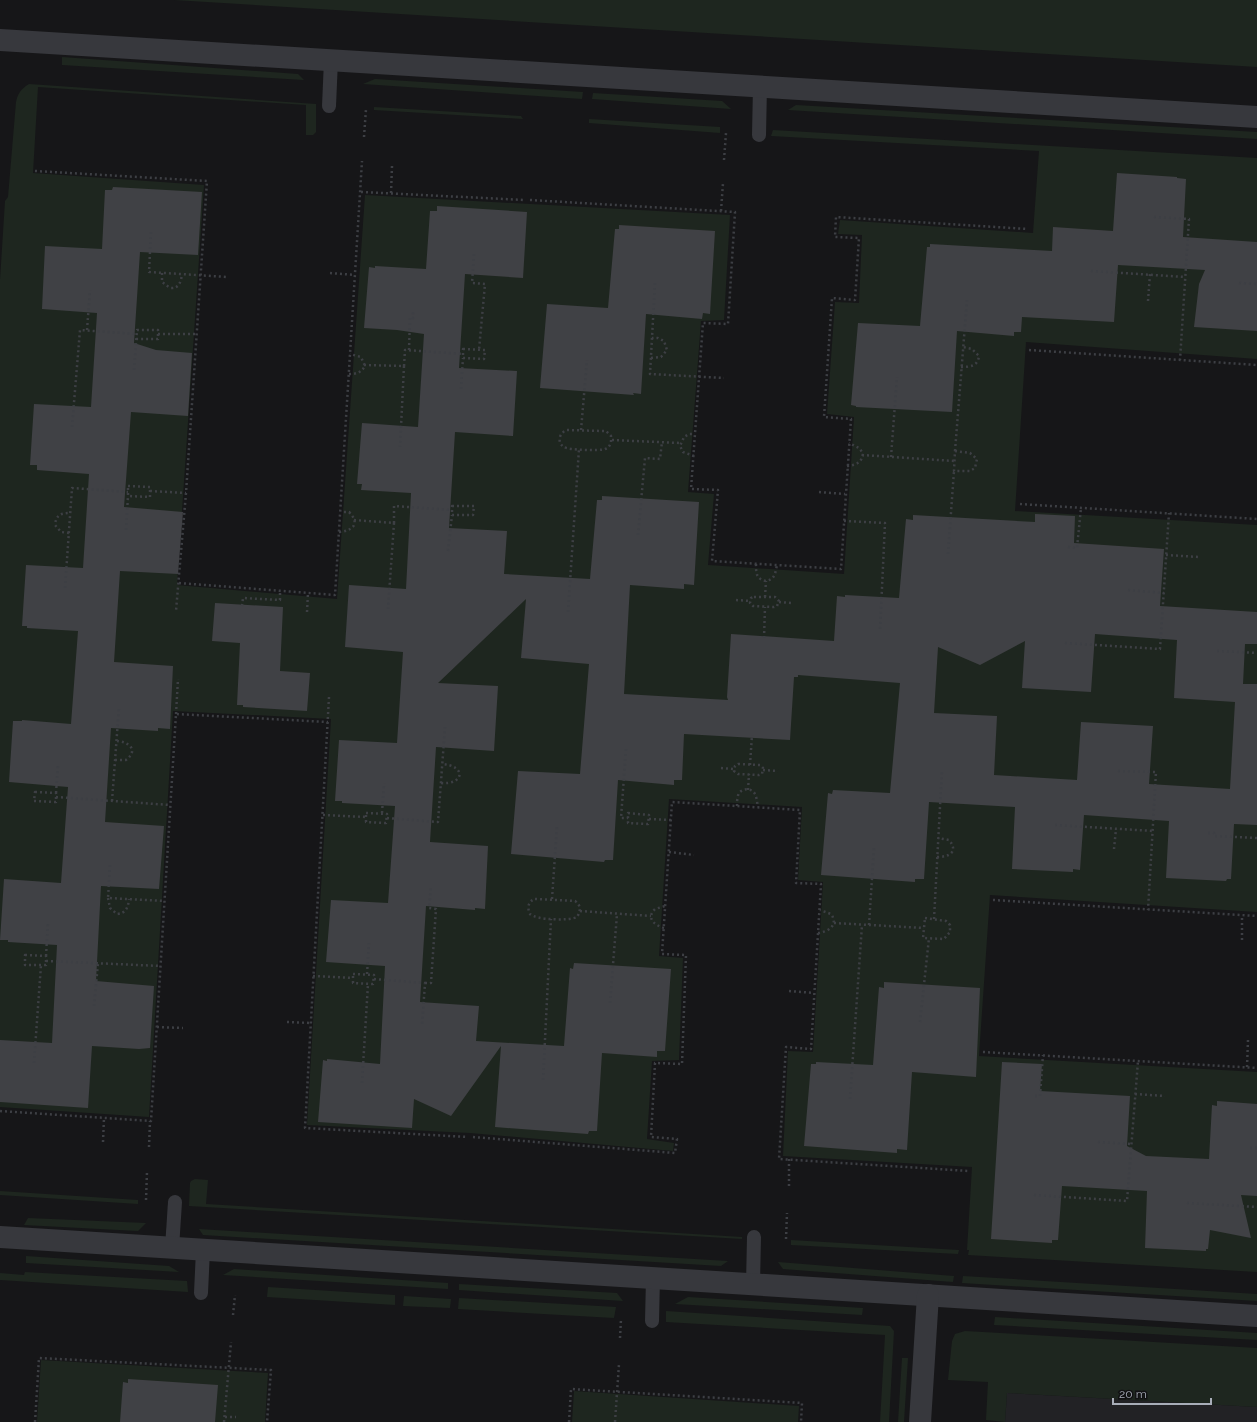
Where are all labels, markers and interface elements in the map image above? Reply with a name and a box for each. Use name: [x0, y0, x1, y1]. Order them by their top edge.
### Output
scale bar: [1113, 1380, 1211, 1406]
text: 20 m: [1119, 1387, 1147, 1401]

